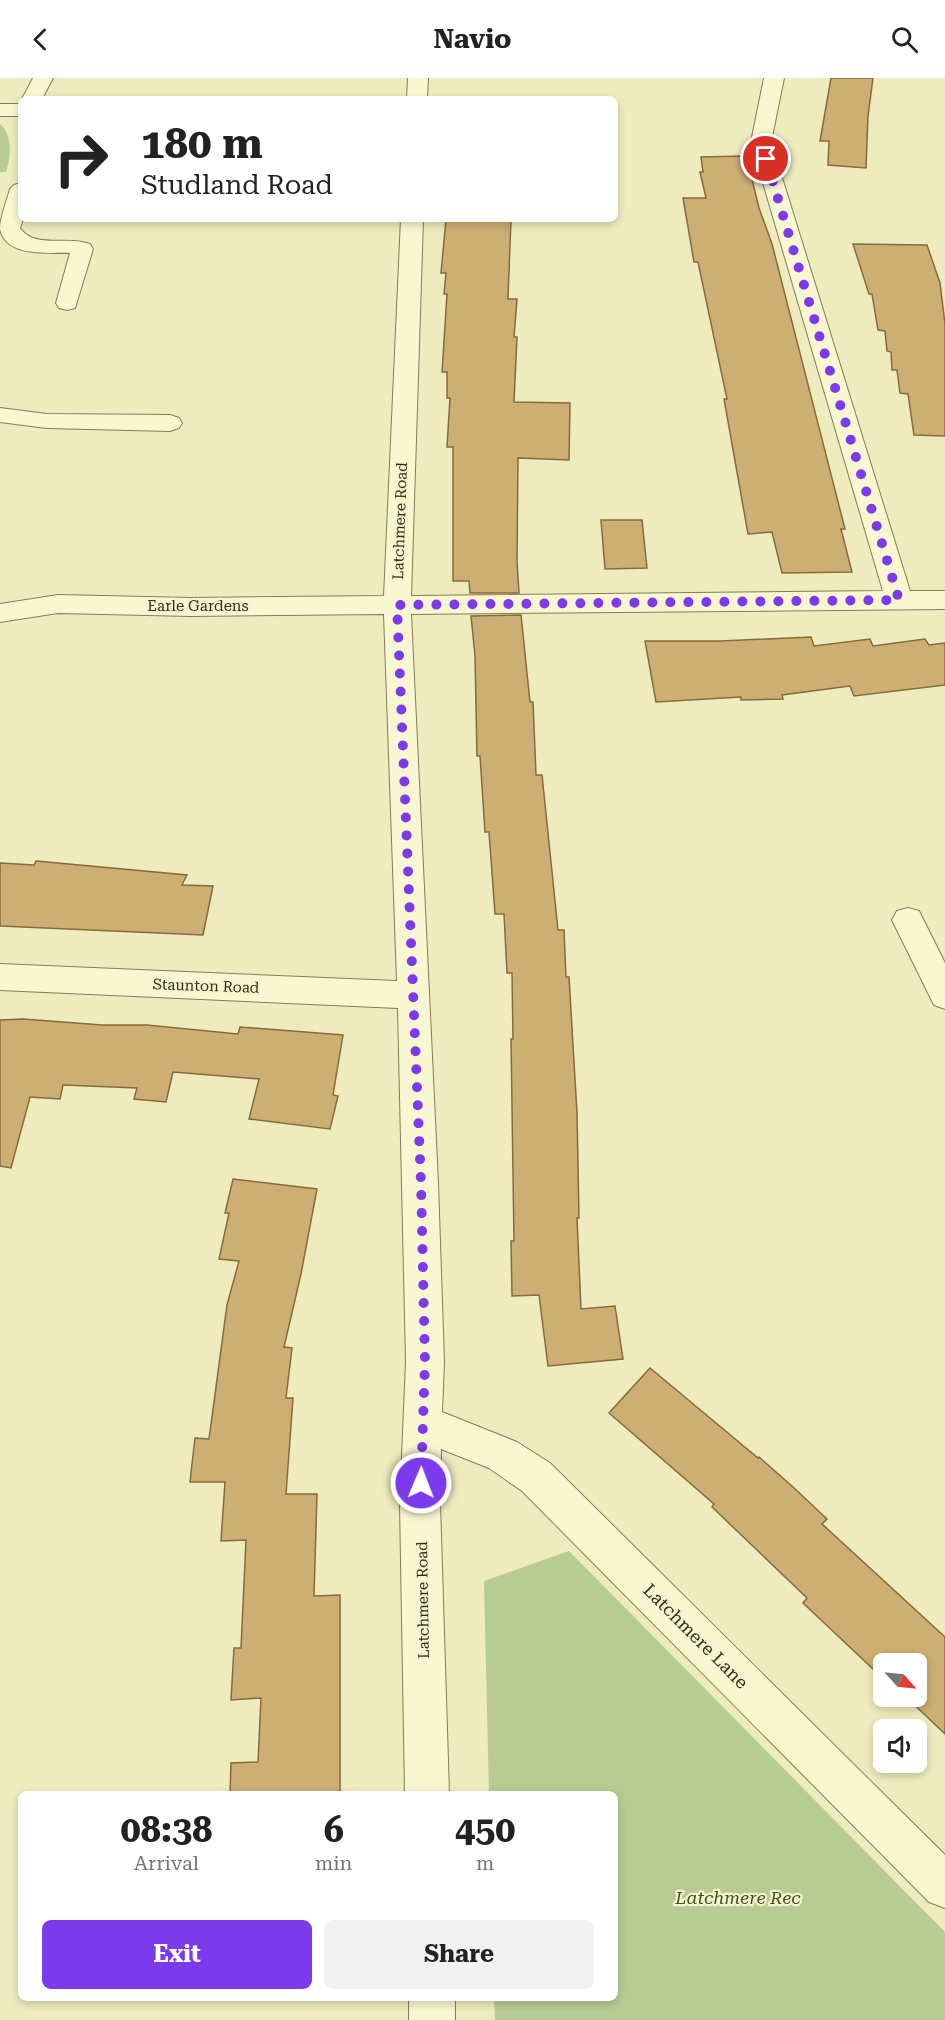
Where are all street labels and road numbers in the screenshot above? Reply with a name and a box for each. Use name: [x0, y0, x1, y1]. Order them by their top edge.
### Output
street label: Latchmere Road: [389, 461, 411, 580]
street label: Earle Gardens: [147, 597, 249, 615]
street label: Staunton Road: [152, 975, 260, 997]
street label: Latchmere Road: [413, 1541, 433, 1659]
street label: Latchmere Lane: [639, 1579, 753, 1693]

